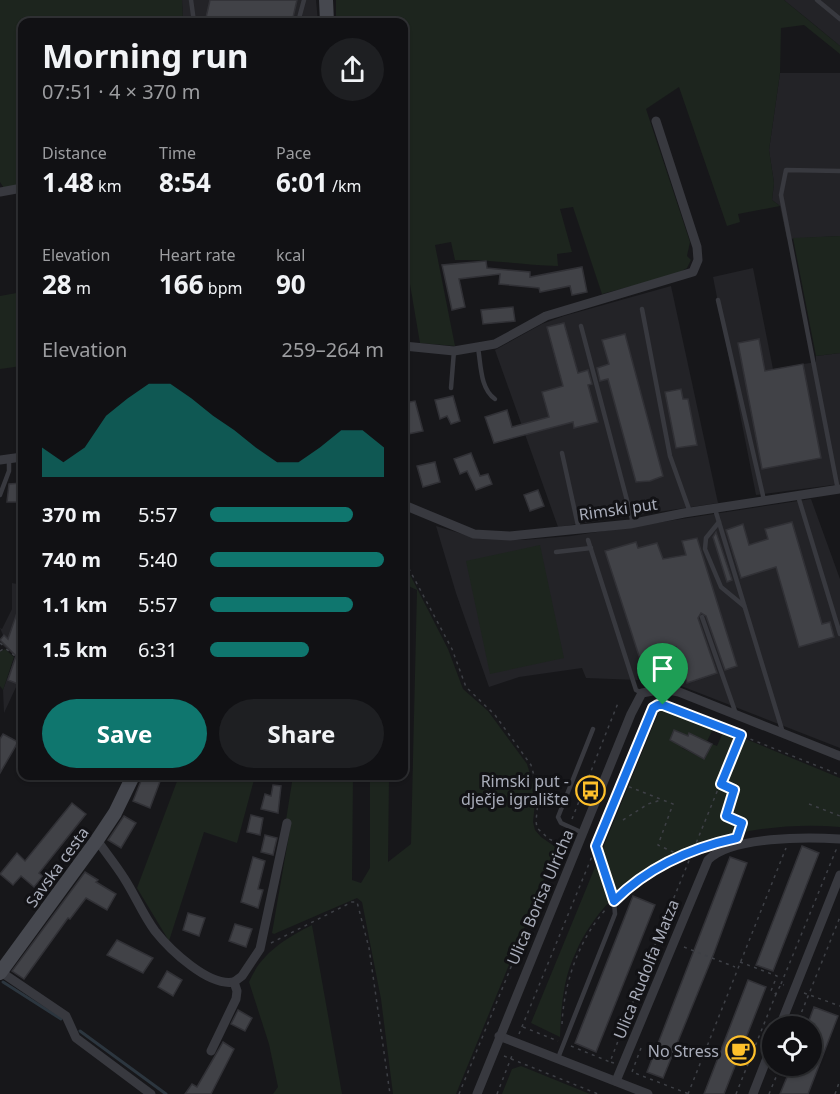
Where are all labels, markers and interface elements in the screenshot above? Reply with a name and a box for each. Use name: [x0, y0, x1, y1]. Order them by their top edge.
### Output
text: Morning run: [42, 33, 248, 78]
button: share: [321, 38, 384, 101]
text: 07:51 · 4 × 370 m: [42, 78, 200, 105]
text: Distance: [42, 142, 107, 164]
text: Time: [159, 142, 196, 164]
text: Pace: [276, 142, 311, 164]
text: 1.48: [42, 164, 94, 200]
text: 8:54: [159, 164, 211, 200]
text: 6:01: [276, 164, 328, 200]
text: km: [94, 175, 122, 197]
text: /km: [328, 175, 362, 197]
text: Elevation: [42, 244, 110, 266]
text: Heart rate: [159, 244, 235, 266]
text: kcal: [276, 244, 305, 266]
text: 28: [42, 266, 72, 302]
text: 166: [159, 266, 204, 302]
text: 90: [276, 266, 306, 302]
text: m: [72, 277, 91, 299]
text: bpm: [204, 277, 242, 299]
text: Elevation: [42, 336, 127, 363]
text: 259–264 m: [281, 336, 384, 363]
street label: Rimski put: [577, 493, 659, 525]
text: 370 m: [42, 501, 101, 528]
text: 5:57: [138, 501, 178, 528]
text: 740 m: [42, 546, 101, 573]
text: 5:40: [138, 546, 178, 573]
text: 1.1 km: [42, 591, 108, 618]
text: 5:57: [138, 591, 178, 618]
text: 1.5 km: [42, 636, 108, 663]
text: 6:31: [138, 636, 178, 663]
pin: [637, 643, 688, 705]
icon: arrive: [646, 652, 679, 685]
button: Save: [42, 699, 207, 768]
button: Share: [219, 699, 384, 768]
place label: Rimski put - dječje igralište: [461, 770, 569, 810]
bus stop icon: Rimski put - dječje igralište: [574, 774, 606, 806]
street label: Savska cesta: [20, 822, 94, 912]
street label: Ulica Borisa Ulricha: [501, 826, 579, 968]
street label: Ulica Rudolfa Matza: [608, 896, 684, 1042]
map controls: [762, 1016, 822, 1076]
button: locate: [762, 1016, 822, 1076]
cafe icon: No Stress: [724, 1035, 756, 1067]
place label: No Stress: [648, 1040, 719, 1062]

